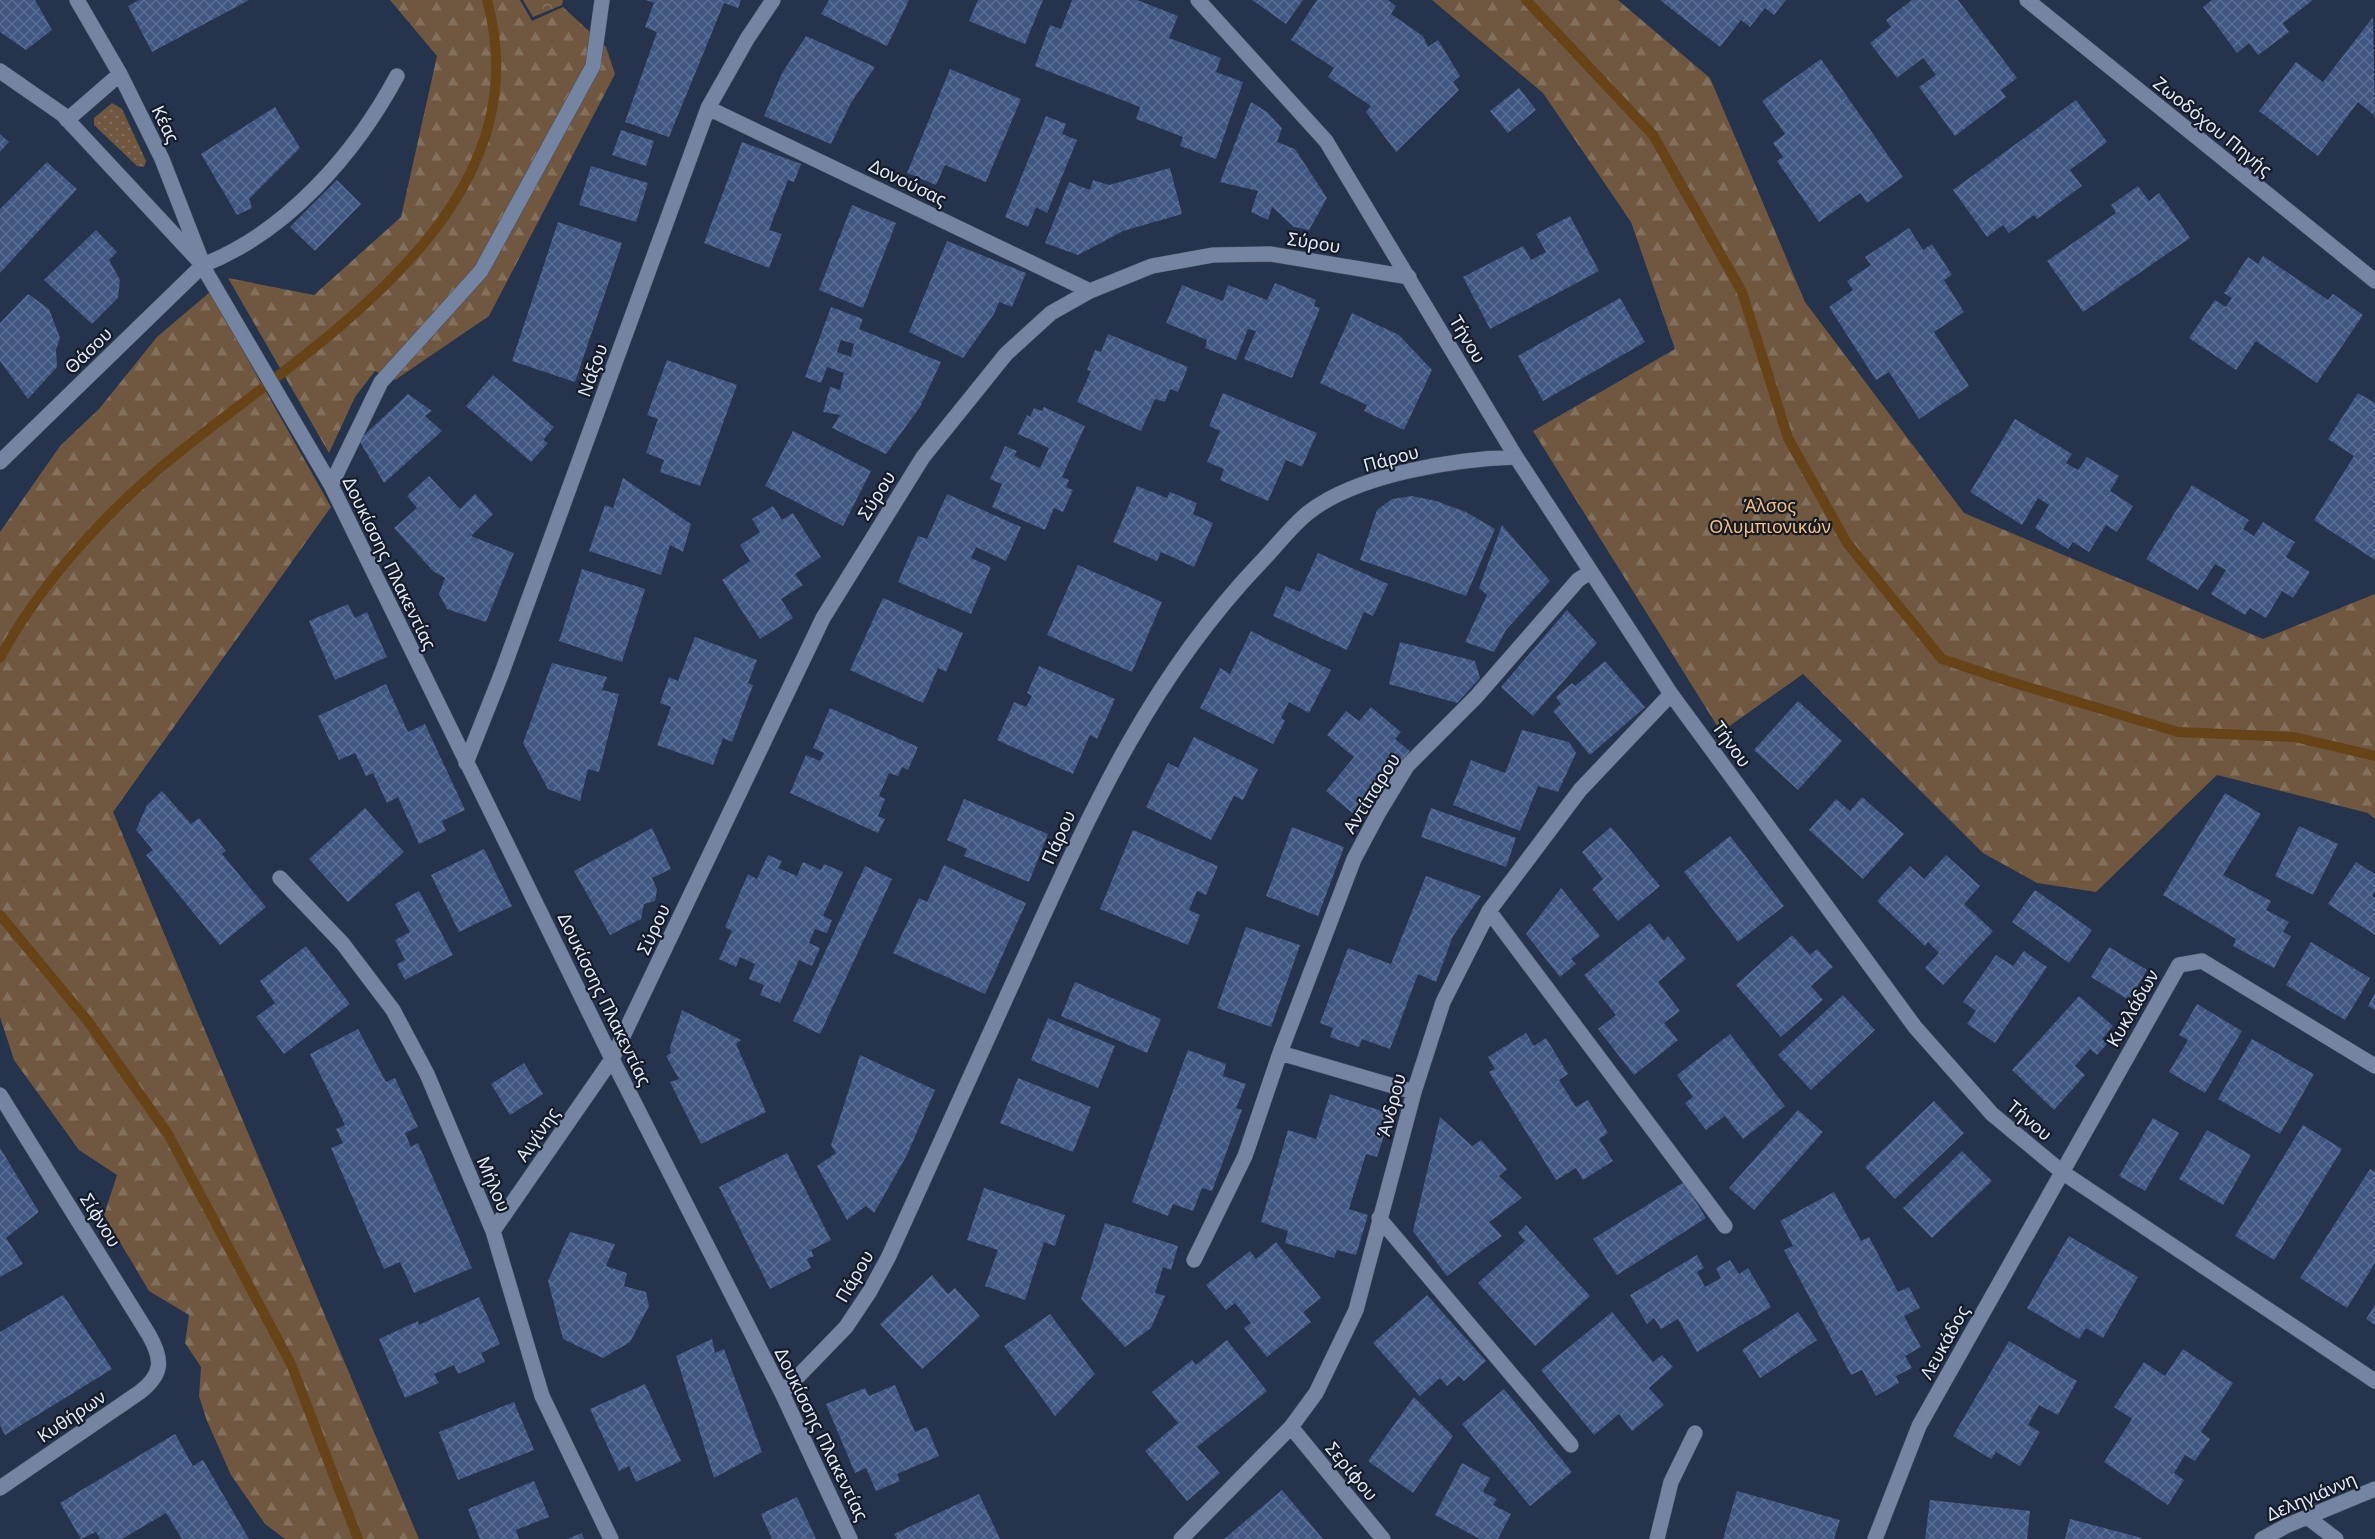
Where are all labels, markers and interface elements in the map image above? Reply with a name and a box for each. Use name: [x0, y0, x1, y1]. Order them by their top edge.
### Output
street label: Ζωοδόχου Πηγής: [2149, 71, 2278, 181]
street label: Κέας: [147, 101, 185, 147]
street label: Δονούσας: [865, 153, 951, 211]
street label: Σύρου: [1286, 226, 1342, 258]
street label: Τήνου: [1444, 311, 1492, 367]
street label: Θάσου: [59, 321, 117, 379]
street label: Νάξου: [571, 340, 613, 400]
street label: Πάρου: [1360, 439, 1422, 477]
street label: Σύρου: [852, 466, 900, 524]
street label: Δουκίσσης Πλακεντίας: [338, 473, 442, 654]
park label: Άλσος Ολυμπιονικών: [1709, 493, 1831, 538]
street label: Τήνου: [1707, 716, 1757, 772]
street label: Αντίπαρου: [1337, 748, 1405, 838]
street label: Πάρου: [1035, 806, 1081, 868]
street label: Σύρου: [631, 900, 675, 958]
street label: Δουκίσσης Πλακεντίας: [553, 909, 657, 1090]
street label: Κυκλάδων: [2100, 965, 2164, 1051]
street label: Άνδρου: [1371, 1071, 1411, 1139]
street label: Τήνου: [2003, 1094, 2057, 1146]
street label: Αιγίνης: [510, 1102, 564, 1166]
street label: Μήλου: [472, 1153, 516, 1215]
street label: Σίφνου: [75, 1188, 127, 1252]
street label: Πάρου: [829, 1245, 879, 1307]
street label: Λευκάδος: [1914, 1301, 1974, 1383]
street label: Δουκίσσης Πλακεντίας: [770, 1344, 874, 1525]
street label: Κυθήρων: [32, 1384, 110, 1448]
street label: Σερίφου: [1320, 1437, 1384, 1505]
street label: Δεληγιάννη: [2262, 1466, 2360, 1526]

